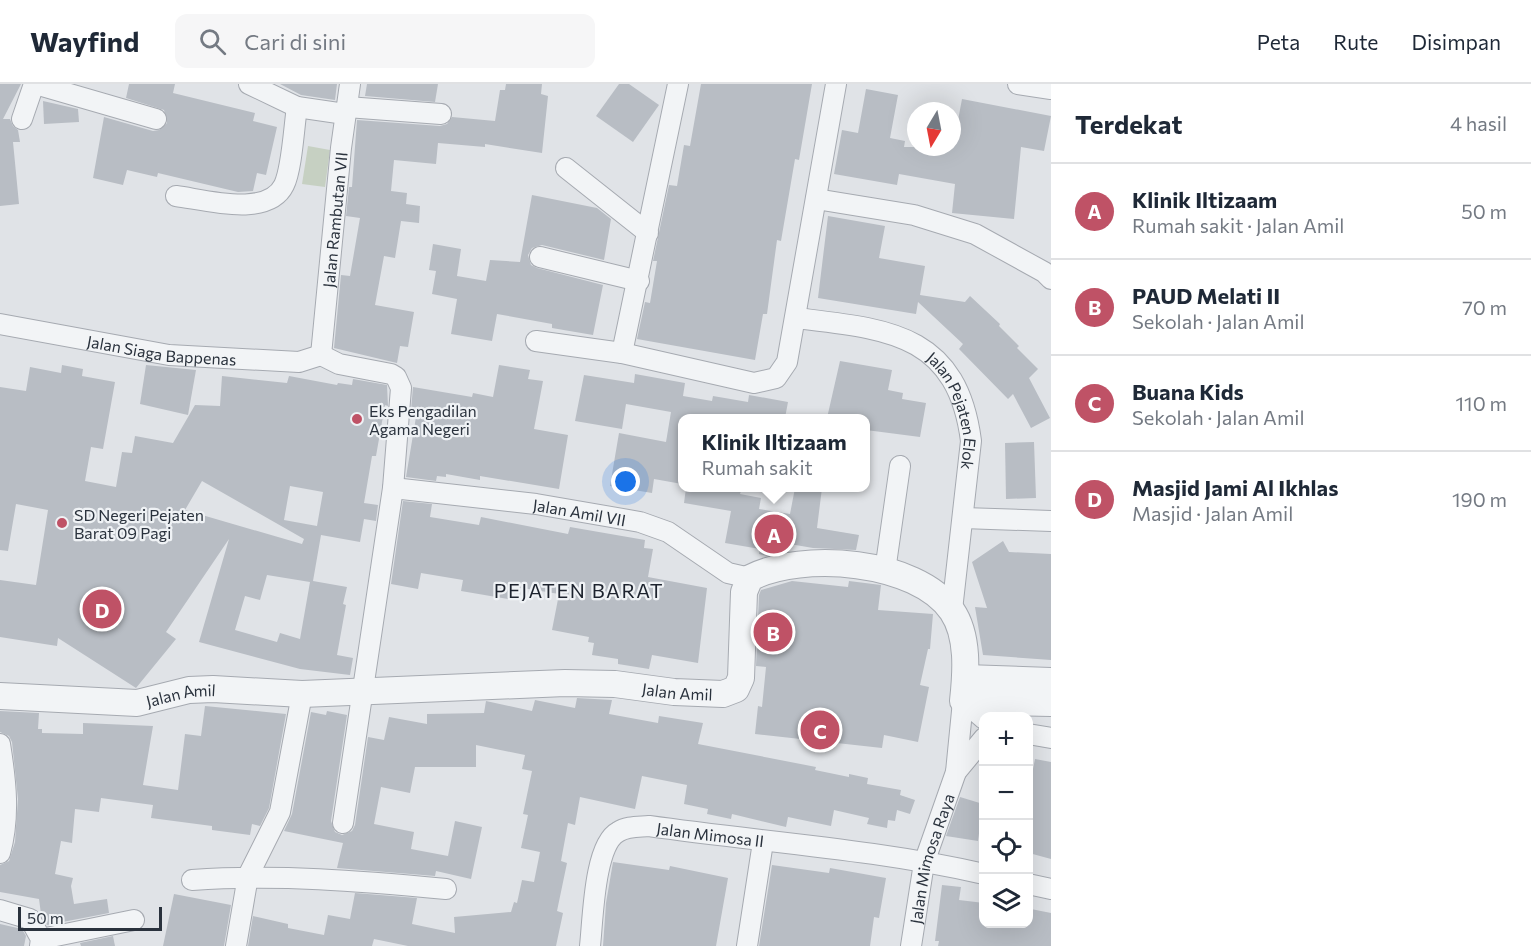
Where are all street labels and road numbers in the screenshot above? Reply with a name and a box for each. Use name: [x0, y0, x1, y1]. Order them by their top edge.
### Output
street label: Jalan Rambutan VII: [318, 151, 350, 288]
street label: Jalan Siaga Bappenas: [86, 331, 237, 368]
street label: Jalan Pejaten Elok: [924, 347, 981, 471]
street label: Jalan Amil VII: [532, 494, 627, 529]
street label: Jalan Amil: [641, 678, 713, 703]
street label: Jalan Amil: [144, 679, 216, 710]
street label: Jalan Mimosa Raya: [905, 791, 957, 925]
street label: Jalan Mimosa II: [655, 818, 765, 850]

